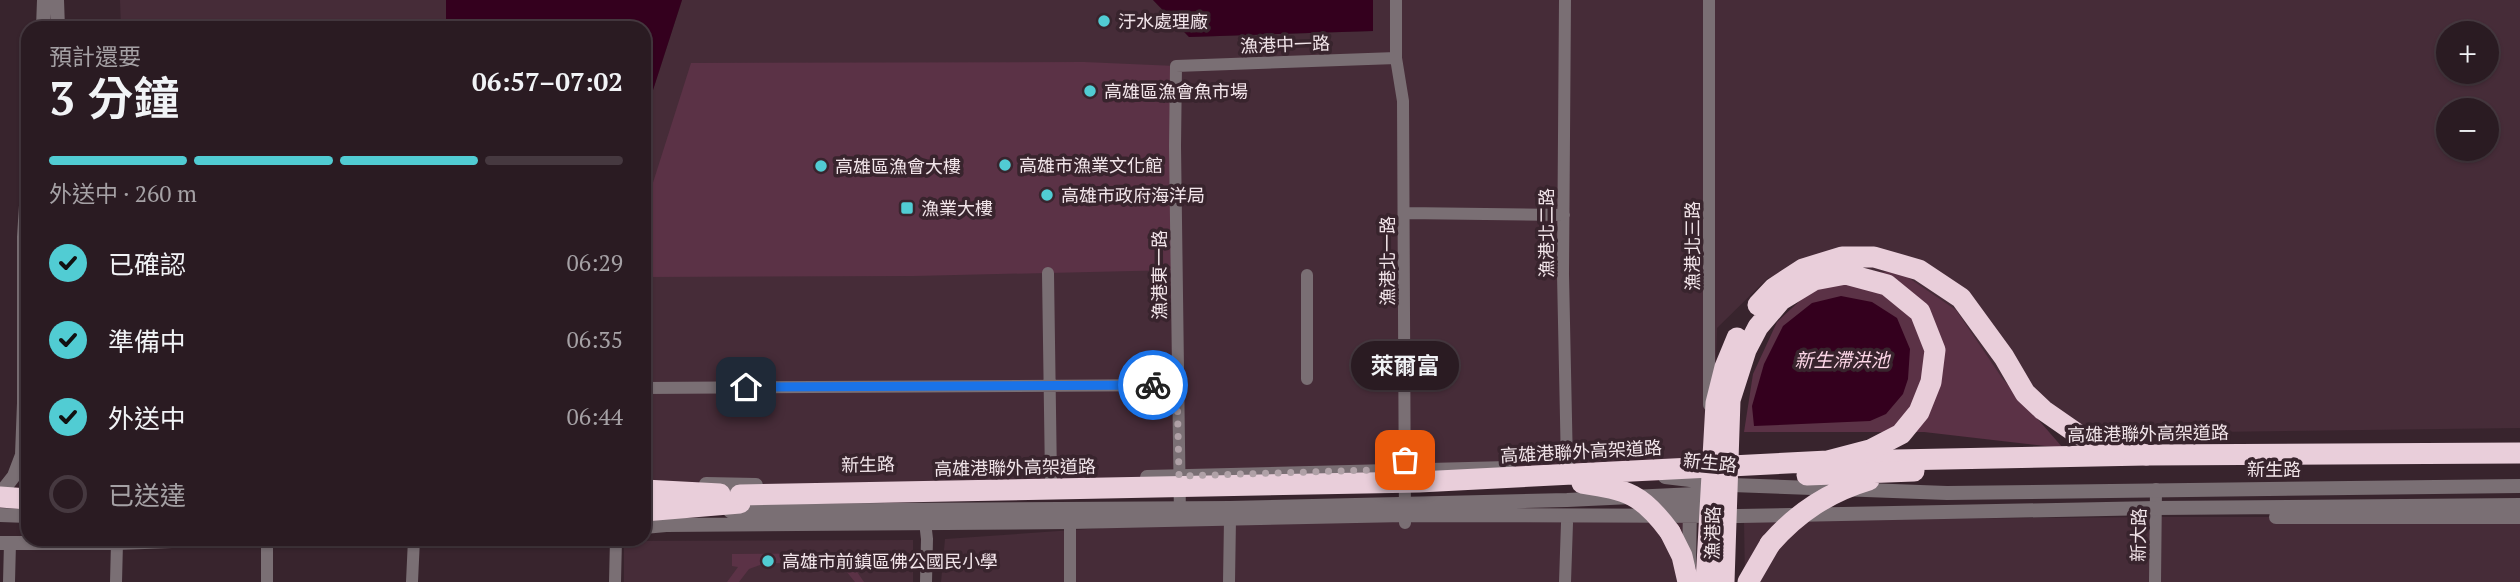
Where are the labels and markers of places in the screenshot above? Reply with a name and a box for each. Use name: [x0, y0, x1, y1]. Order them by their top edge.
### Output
place label: 汙水處理廠: [1118, 9, 1208, 33]
marker: 汙水處理廠: [1096, 13, 1112, 29]
place label: 高雄區漁會魚市場: [1104, 79, 1248, 103]
marker: 高雄區漁會魚市場: [1082, 83, 1098, 99]
place label: 高雄市漁業文化館: [1019, 153, 1163, 177]
place label: 高雄區漁會大樓: [835, 154, 961, 178]
marker: 高雄市漁業文化館: [997, 157, 1013, 173]
marker: 高雄區漁會大樓: [813, 158, 829, 174]
place label: 高雄市政府海洋局: [1061, 183, 1205, 207]
marker: 高雄市政府海洋局: [1039, 187, 1055, 203]
place label: 漁業大樓: [921, 196, 993, 220]
marker: 漁業大樓: [899, 200, 915, 216]
callout: 萊爾富: [1351, 341, 1459, 390]
pin: [716, 357, 776, 417]
pin: [1375, 430, 1435, 490]
place label: 高雄市前鎮區佛公國民小學: [782, 549, 998, 573]
marker: 高雄市前鎮區佛公國民小學: [760, 553, 776, 569]

